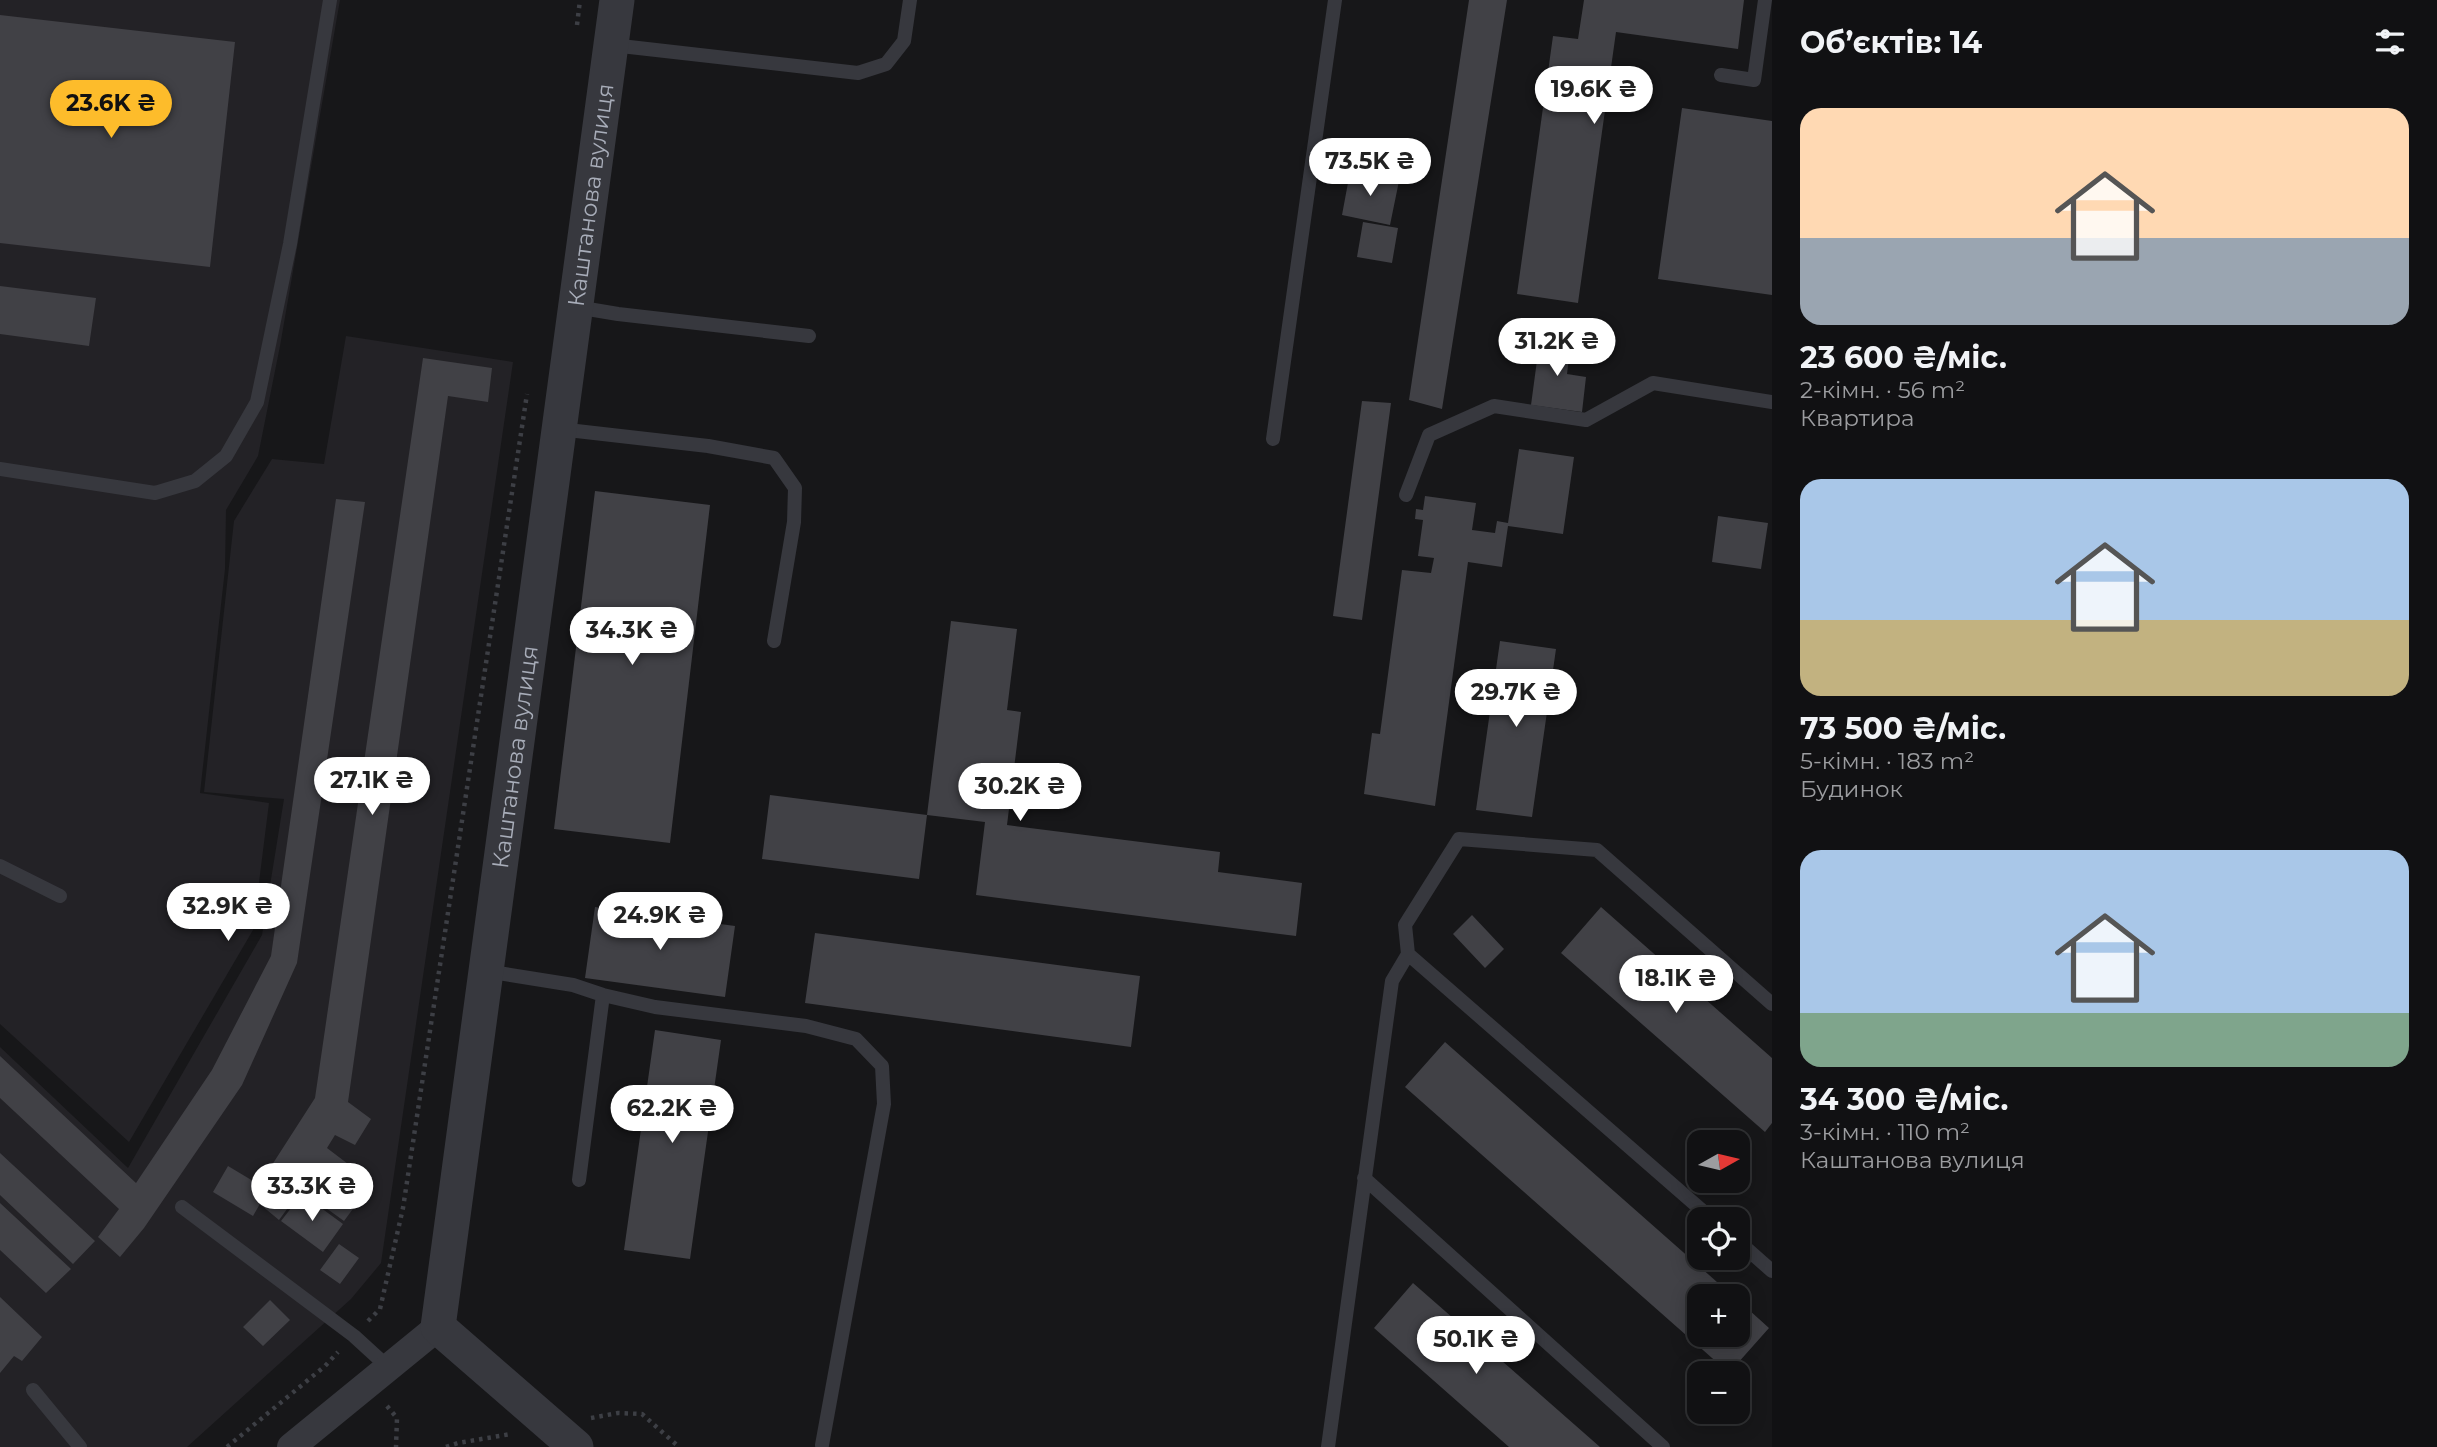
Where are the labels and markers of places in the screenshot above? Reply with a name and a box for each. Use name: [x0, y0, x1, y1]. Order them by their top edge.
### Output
pin: 19.6K ₴: [1529, 66, 1659, 126]
pin: 23.6K ₴: [46, 80, 176, 140]
pin: 73.5K ₴: [1305, 138, 1435, 198]
pin: 31.2K ₴: [1492, 318, 1622, 378]
pin: 34.3K ₴: [567, 608, 697, 667]
pin: 29.7K ₴: [1451, 670, 1581, 729]
pin: 27.1K ₴: [307, 758, 437, 817]
pin: 30.2K ₴: [955, 764, 1085, 823]
pin: 32.9K ₴: [163, 884, 293, 943]
pin: 24.9K ₴: [595, 892, 725, 952]
pin: 18.1K ₴: [1611, 956, 1741, 1015]
pin: 62.2K ₴: [607, 1086, 737, 1145]
pin: 33.3K ₴: [247, 1164, 377, 1223]
pin: 50.1K ₴: [1411, 1316, 1541, 1376]

